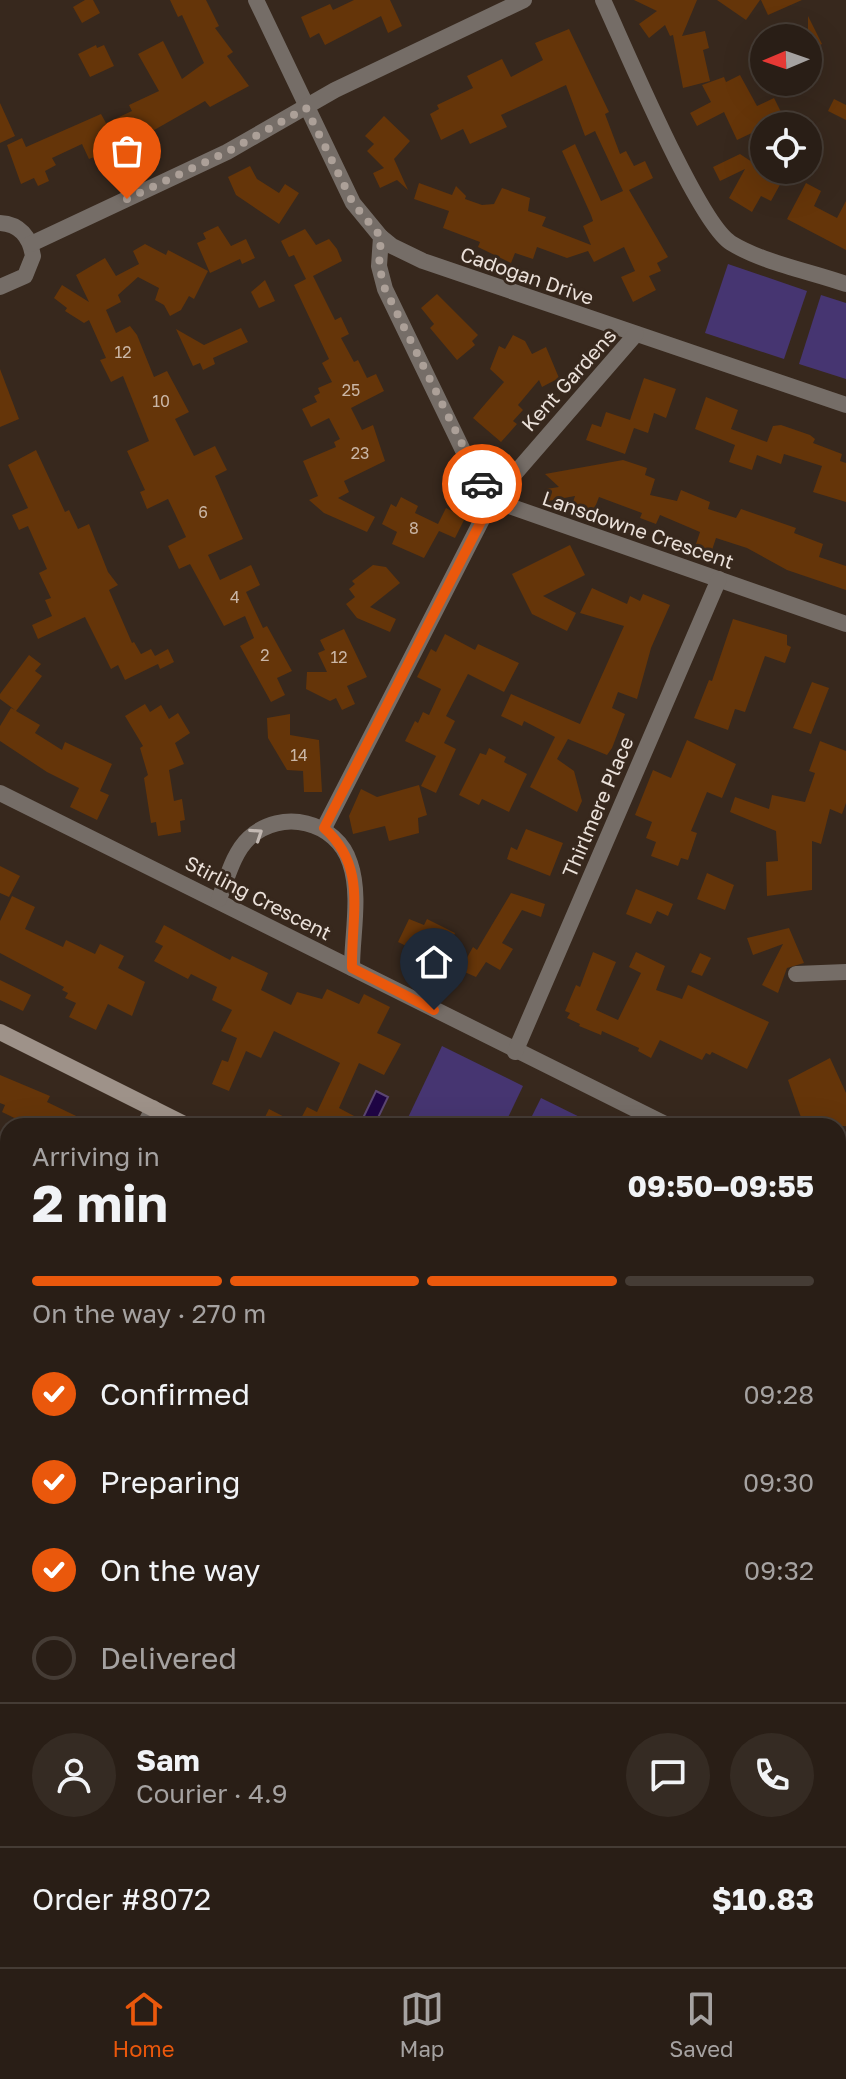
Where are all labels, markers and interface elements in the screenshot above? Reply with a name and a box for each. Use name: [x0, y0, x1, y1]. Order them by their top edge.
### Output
north arrow: [750, 24, 822, 96]
map controls: [750, 24, 822, 184]
button: locate: [750, 112, 822, 184]
pin: [93, 117, 161, 199]
icon: bag: [105, 129, 149, 173]
street label: Cadogan Drive: [457, 241, 597, 309]
street label: Kent Gardens: [516, 323, 621, 436]
house number: 12: [114, 342, 132, 362]
house number: 25: [342, 380, 360, 400]
house number: 10: [152, 391, 170, 411]
house number: 23: [351, 443, 369, 463]
courier: [442, 444, 522, 524]
icon: car: [460, 462, 504, 506]
street label: Lansdowne Crescent: [539, 485, 737, 573]
house number: 6: [198, 502, 208, 522]
house number: 8: [409, 518, 419, 538]
house number: 4: [230, 587, 240, 607]
house number: 2: [260, 645, 270, 665]
house number: 12: [330, 647, 348, 667]
street label: Thirlmere Place: [557, 732, 638, 881]
house number: 14: [290, 745, 308, 765]
one-way arrow: [249, 828, 263, 843]
street label: Stirling Crescent: [181, 850, 336, 944]
pin: [400, 928, 468, 1010]
icon: home: [412, 940, 456, 984]
text: Arriving in: [32, 1141, 160, 1172]
text: 09:50–09:55: [627, 1168, 814, 1204]
text: 2 min: [32, 1171, 168, 1233]
text: On the way · 270 m: [32, 1298, 266, 1329]
icon: check: [32, 1372, 76, 1416]
text: Confirmed: [100, 1376, 250, 1412]
text: 09:28: [743, 1379, 814, 1410]
icon: check: [32, 1460, 76, 1504]
text: Preparing: [100, 1464, 241, 1500]
text: 09:30: [743, 1467, 814, 1498]
icon: check: [32, 1548, 76, 1592]
text: On the way: [100, 1552, 260, 1588]
text: 09:32: [744, 1555, 814, 1586]
text: Delivered: [100, 1640, 237, 1676]
button: person: [32, 1733, 116, 1817]
button: chat: [626, 1733, 710, 1817]
button: phone: [730, 1733, 814, 1817]
text: Sam: [136, 1742, 200, 1778]
text: Courier · 4.9: [136, 1778, 288, 1809]
text: Order #8072: [32, 1881, 211, 1917]
text: $10.83: [712, 1881, 814, 1917]
tab: Home: [112, 1987, 175, 2062]
tab: Map: [399, 1987, 444, 2062]
tab: Saved: [669, 1987, 734, 2062]

